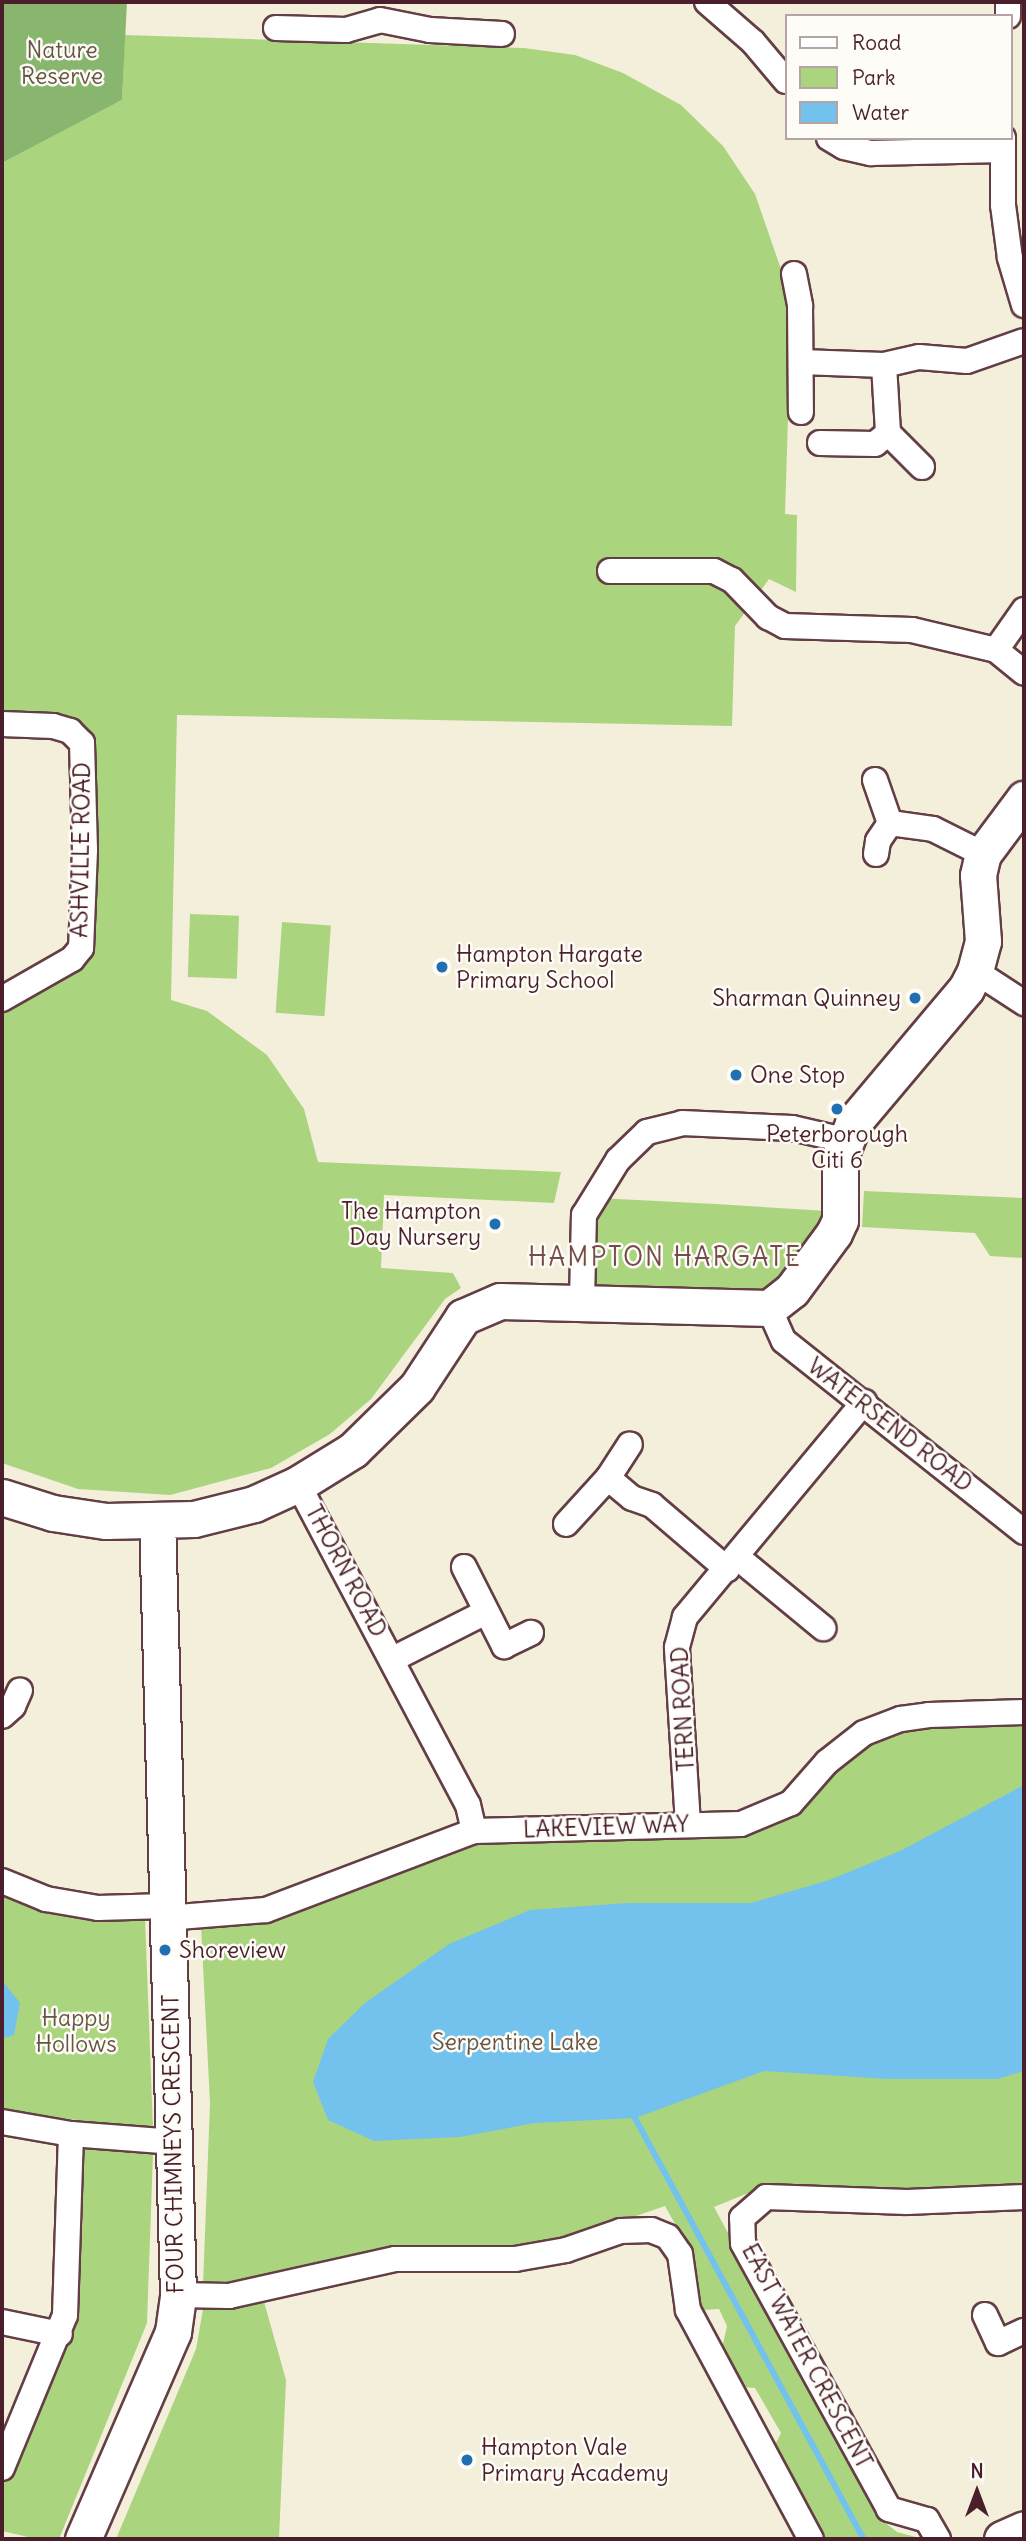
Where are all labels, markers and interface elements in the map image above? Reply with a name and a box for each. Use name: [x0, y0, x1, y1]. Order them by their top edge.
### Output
legend: [785, 14, 1012, 140]
text: Road: [852, 29, 901, 56]
park label: Nature Reserve: [21, 36, 103, 90]
text: Park: [852, 64, 895, 91]
text: Water: [852, 99, 909, 126]
street label: ASHVILLE ROAD: [66, 762, 96, 938]
place label: Hampton Hargate Primary School: [456, 940, 643, 994]
marker: Hampton Hargate Primary School: [434, 959, 450, 975]
place label: Sharman Quinney: [712, 984, 901, 1012]
marker: Sharman Quinney: [907, 990, 923, 1006]
place label: One Stop: [750, 1061, 845, 1089]
marker: One Stop: [728, 1067, 744, 1083]
marker: Peterborough Citi 6: [829, 1101, 845, 1117]
place label: Peterborough Citi 6: [766, 1120, 908, 1174]
place label: The Hampton Day Nursery: [341, 1197, 481, 1251]
marker: The Hampton Day Nursery: [487, 1216, 503, 1232]
district label: HAMPTON HARGATE: [530, 1241, 800, 1273]
street label: WATERSEND ROAD: [802, 1352, 978, 1498]
street label: THORN ROAD: [300, 1500, 392, 1642]
street label: TERN ROAD: [666, 1646, 700, 1772]
street label: LAKEVIEW WAY: [523, 1810, 689, 1844]
place label: Shoreview: [179, 1936, 286, 1964]
marker: Shoreview: [157, 1942, 173, 1958]
street label: FOUR CHIMNEYS CRESCENT: [157, 1994, 189, 2294]
park label: Happy Hollows: [35, 2004, 117, 2058]
park label: Serpentine Lake: [432, 2028, 598, 2056]
street label: EAST WATER CRESCENT: [736, 2239, 878, 2473]
place label: Hampton Vale Primary Academy: [481, 2433, 669, 2487]
marker: Hampton Vale Primary Academy: [459, 2452, 475, 2468]
north arrow: [942, 2457, 1012, 2527]
text: N: [970, 2459, 984, 2483]

